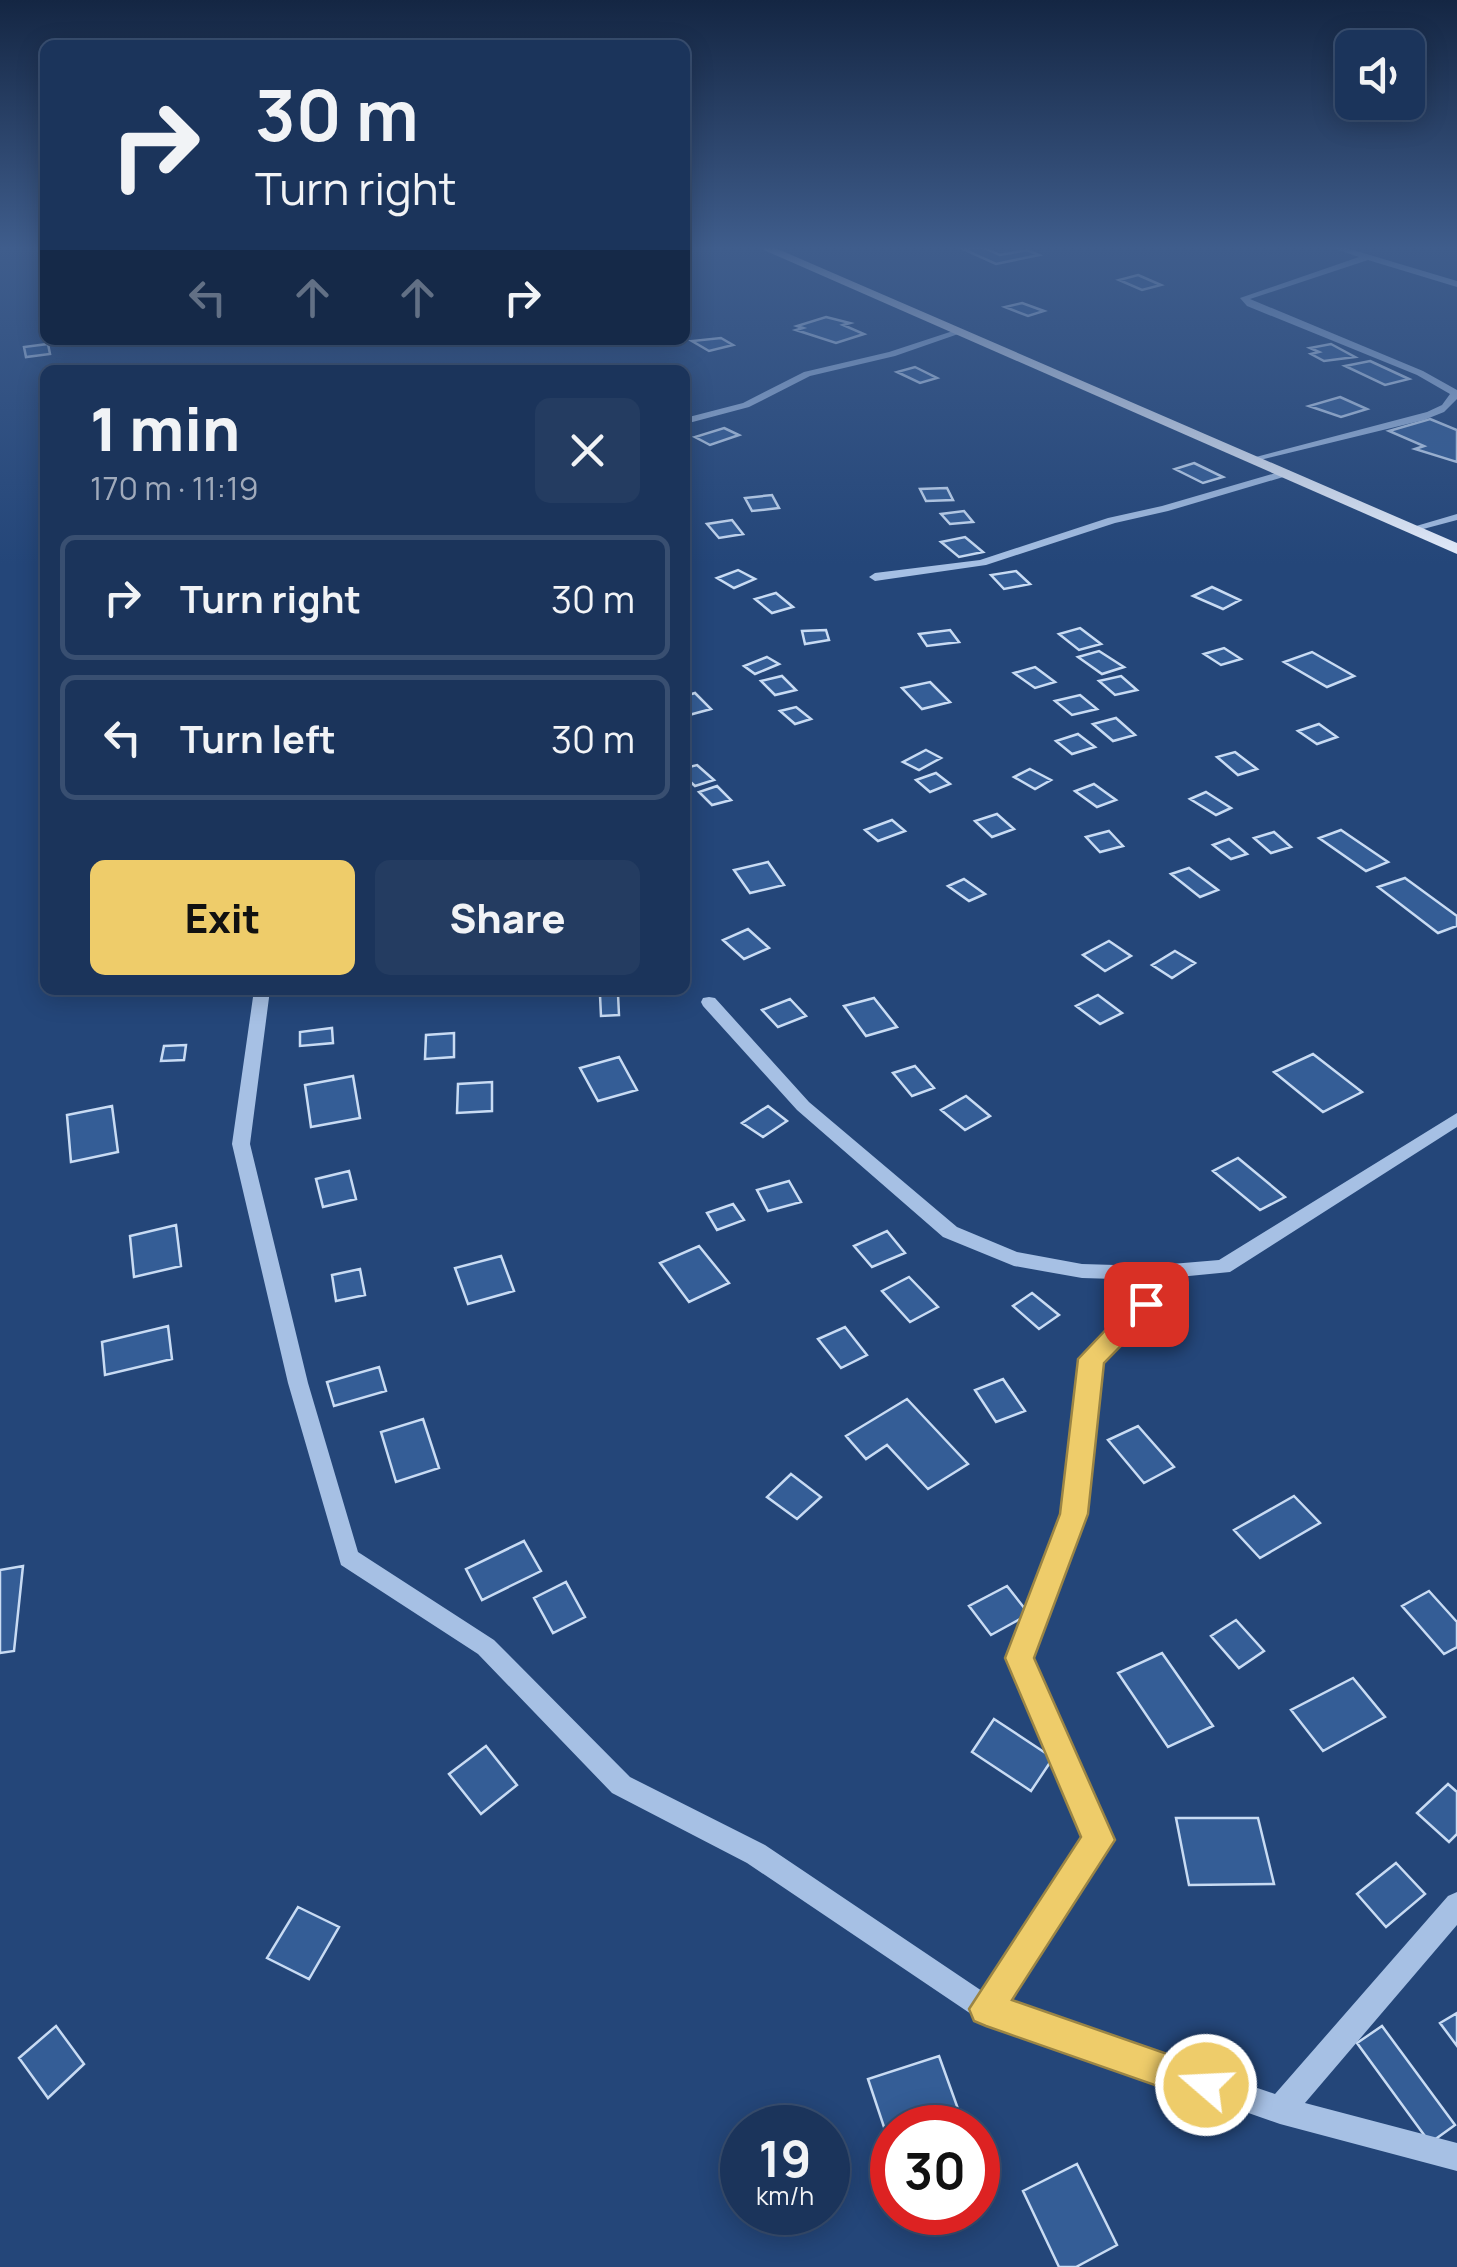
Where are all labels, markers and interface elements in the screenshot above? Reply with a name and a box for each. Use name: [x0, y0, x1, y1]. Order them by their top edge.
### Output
map controls: [1335, 30, 1425, 120]
button: sound: [1335, 30, 1425, 120]
text: 30 m: [255, 66, 419, 162]
icon: right: [90, 80, 220, 210]
text: Turn right: [255, 157, 456, 219]
icon: left: [180, 270, 235, 325]
icon: ahead: [285, 270, 340, 325]
icon: ahead: [390, 270, 445, 325]
icon: right: [495, 270, 550, 325]
text: 1 min: [90, 387, 240, 469]
button: close: [535, 398, 640, 503]
text: 170 m · 11:19: [90, 466, 259, 510]
icon: right: [95, 570, 150, 625]
text: Turn right: [180, 572, 361, 624]
text: 30 m: [551, 572, 635, 624]
icon: left: [95, 710, 150, 765]
text: Turn left: [180, 712, 336, 764]
text: 30 m: [551, 712, 635, 764]
button: Exit: [90, 860, 355, 975]
button: Share: [375, 860, 640, 975]
pin: [1104, 1262, 1189, 1347]
icon: arrive: [1119, 1277, 1174, 1332]
position arrow: [1154, 2033, 1258, 2137]
speed limit sign: 30: [870, 2105, 1000, 2235]
text: 19: [759, 2124, 811, 2192]
text: km/h: [756, 2178, 814, 2213]

